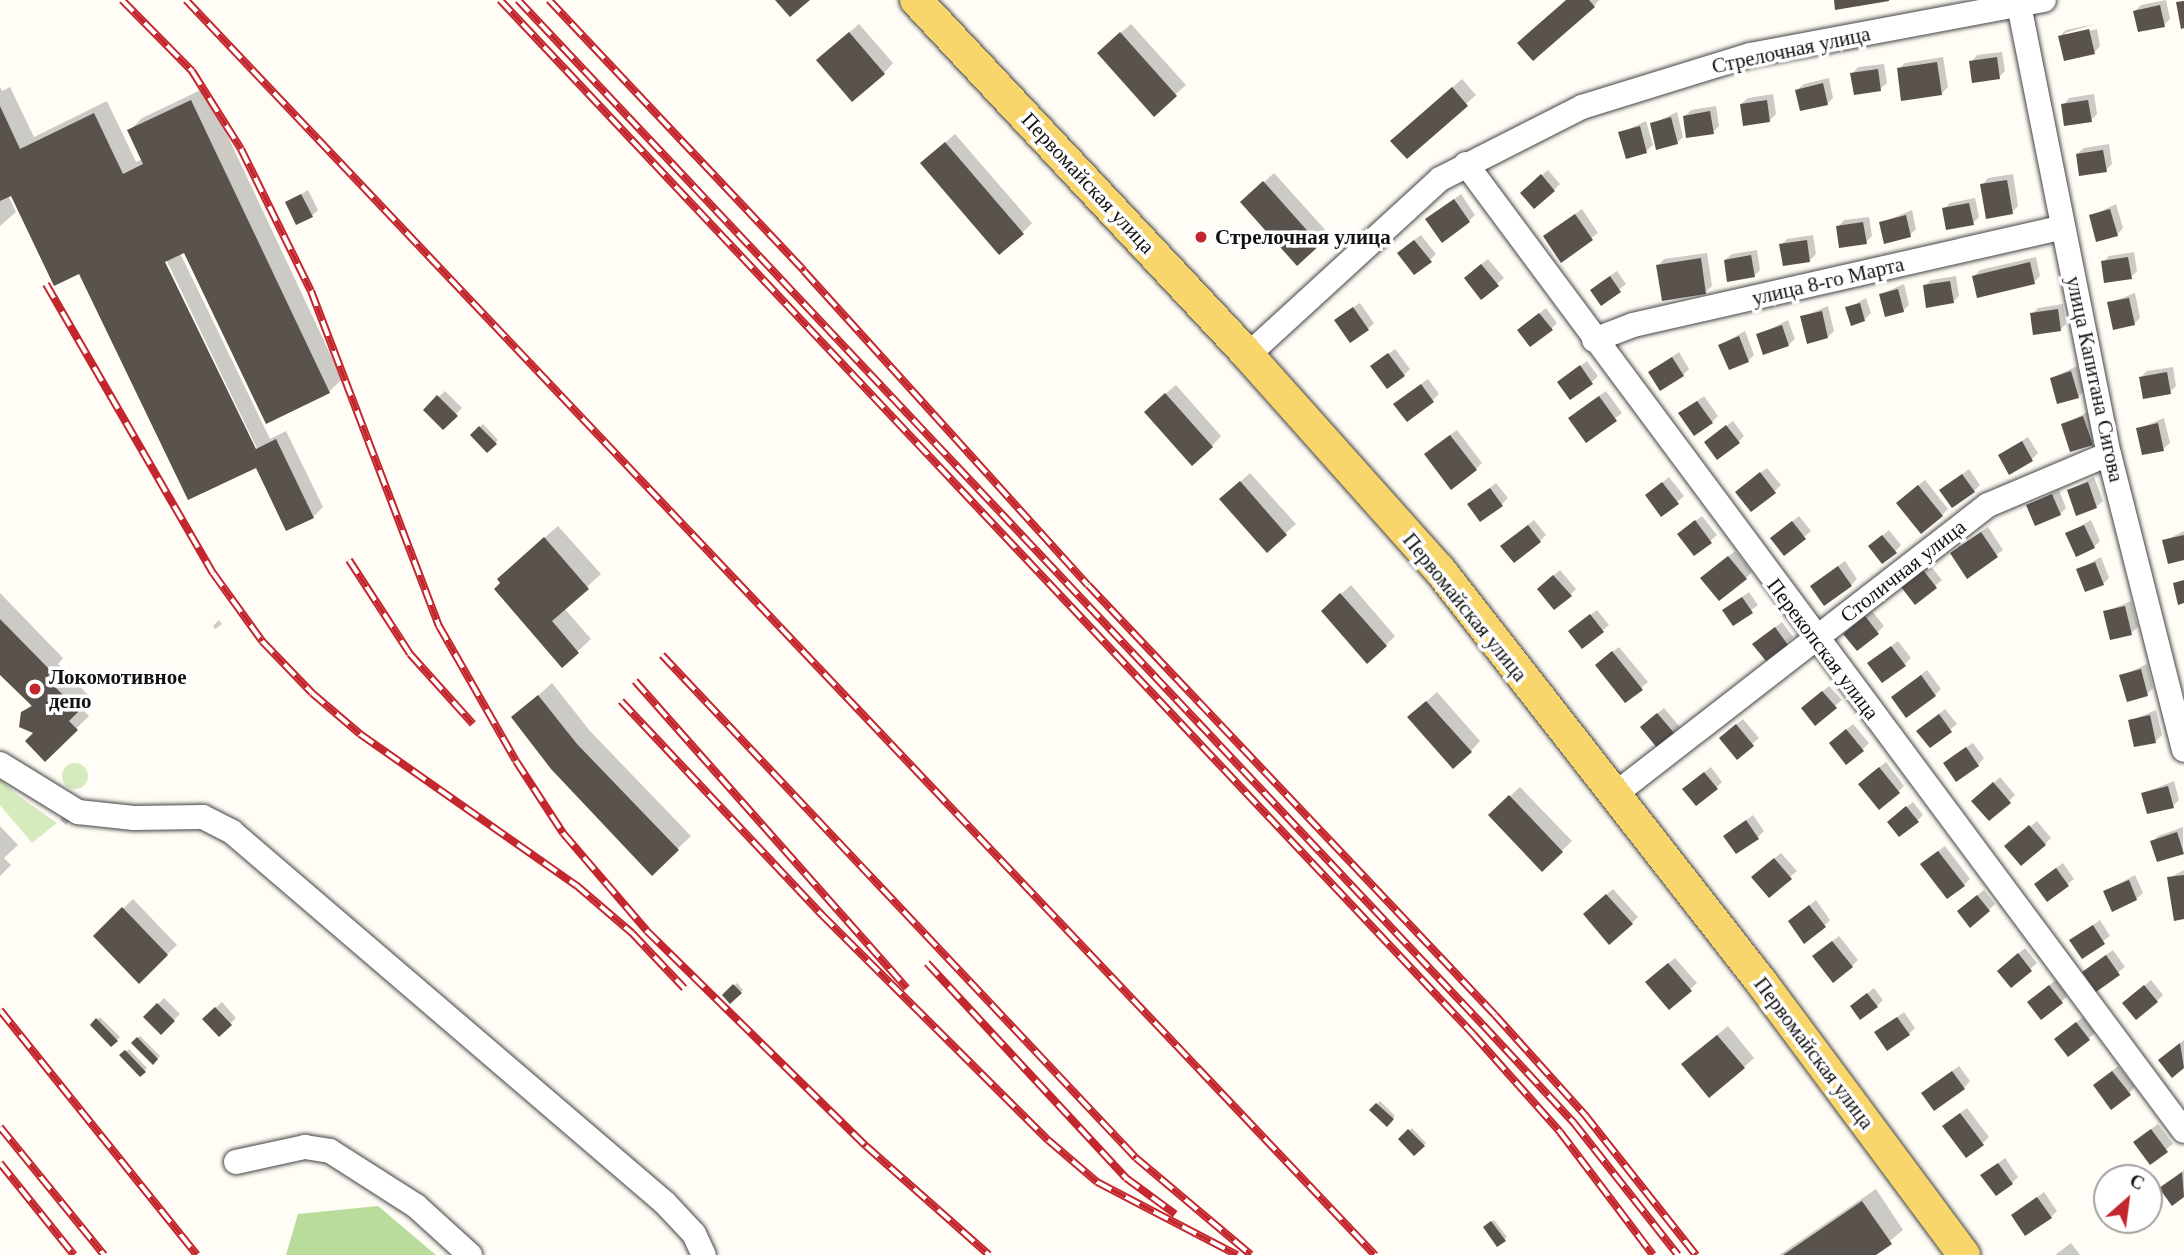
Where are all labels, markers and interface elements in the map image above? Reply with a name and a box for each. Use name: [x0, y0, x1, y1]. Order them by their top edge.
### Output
street label: Стрелочная улица: [1709, 21, 1873, 79]
street label: Первомайская улица: [1016, 107, 1160, 259]
place label: Стрелочная улица: [1215, 224, 1391, 250]
marker: Стрелочная улица: [1193, 229, 1209, 245]
street label: улица 8-го Марта: [1749, 251, 1907, 311]
street label: улица Капитана Сигова: [2061, 274, 2129, 484]
street label: Столичная улица: [1835, 514, 1971, 628]
street label: Первомайская улица: [1397, 528, 1533, 686]
street label: Перекопская улица: [1762, 573, 1884, 725]
place label: Локомотивное депо: [49, 664, 186, 714]
marker: Локомотивное депо: [27, 681, 43, 697]
street label: Первомайская улица: [1749, 972, 1879, 1134]
north arrow: [2093, 1164, 2163, 1234]
text: С: [2126, 1169, 2148, 1194]

